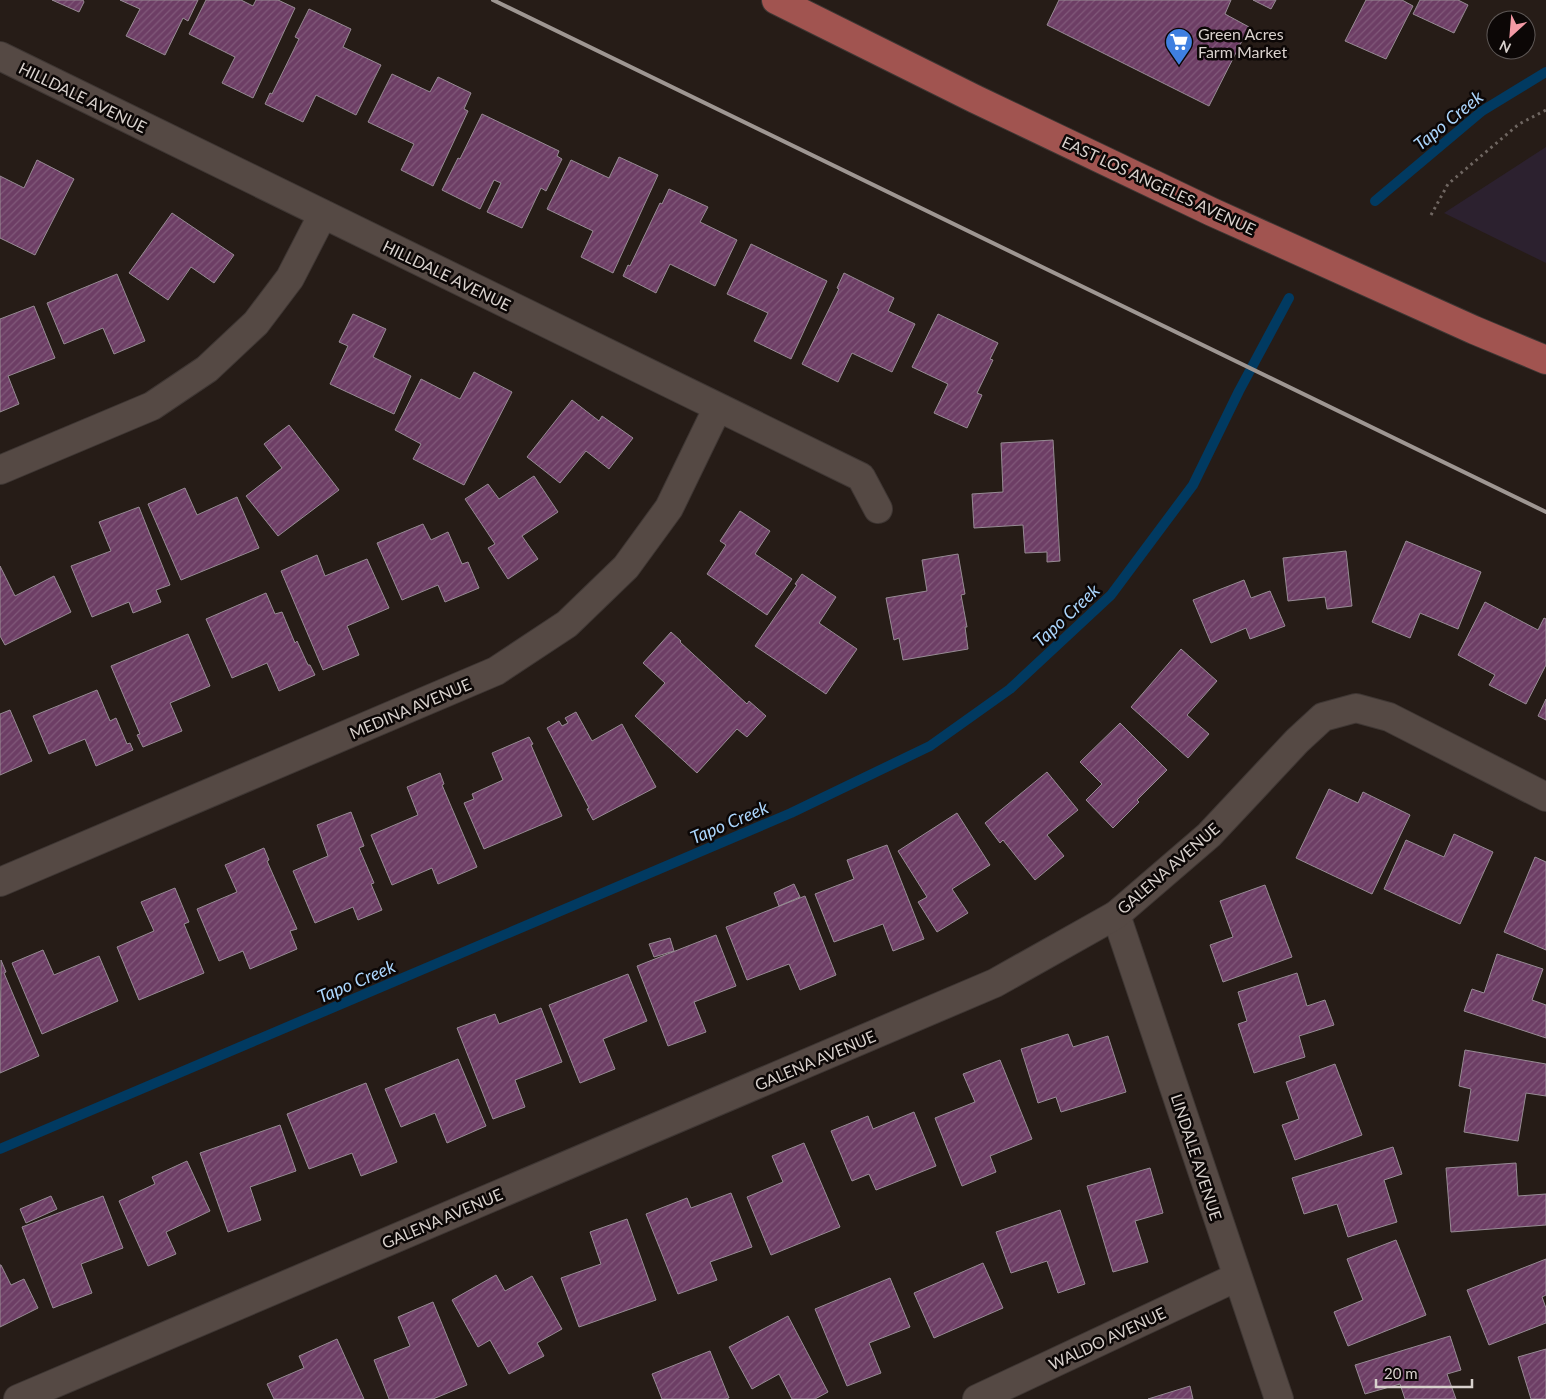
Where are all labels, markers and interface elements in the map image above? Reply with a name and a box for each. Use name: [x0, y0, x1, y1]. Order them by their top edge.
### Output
north arrow: [1486, 10, 1536, 60]
place label: Green Acres Farm Market: [1198, 24, 1287, 61]
supermarket icon: Green Acres Farm Market: [1164, 27, 1194, 66]
text: N: [1497, 37, 1514, 57]
street label: HILLDALE AVENUE: [16, 58, 150, 136]
water label: Tapo Creek: [1409, 85, 1487, 155]
street label: EAST LOS ANGELES AVENUE: [1059, 132, 1259, 238]
street label: HILLDALE AVENUE: [380, 236, 514, 314]
water label: Tapo Creek: [1028, 578, 1104, 651]
street label: MEDINA AVENUE: [346, 674, 474, 742]
water label: Tapo Creek: [687, 796, 772, 848]
street label: GALENA AVENUE: [1113, 818, 1223, 918]
water label: Tapo Creek: [314, 955, 399, 1007]
street label: GALENA AVENUE: [752, 1026, 878, 1094]
street label: LINDALE AVENUE: [1168, 1091, 1226, 1223]
street label: GALENA AVENUE: [379, 1184, 505, 1252]
street label: WALDO AVENUE: [1046, 1303, 1168, 1373]
scale bar: [1376, 1356, 1472, 1388]
text: 20 m: [1384, 1364, 1418, 1382]

